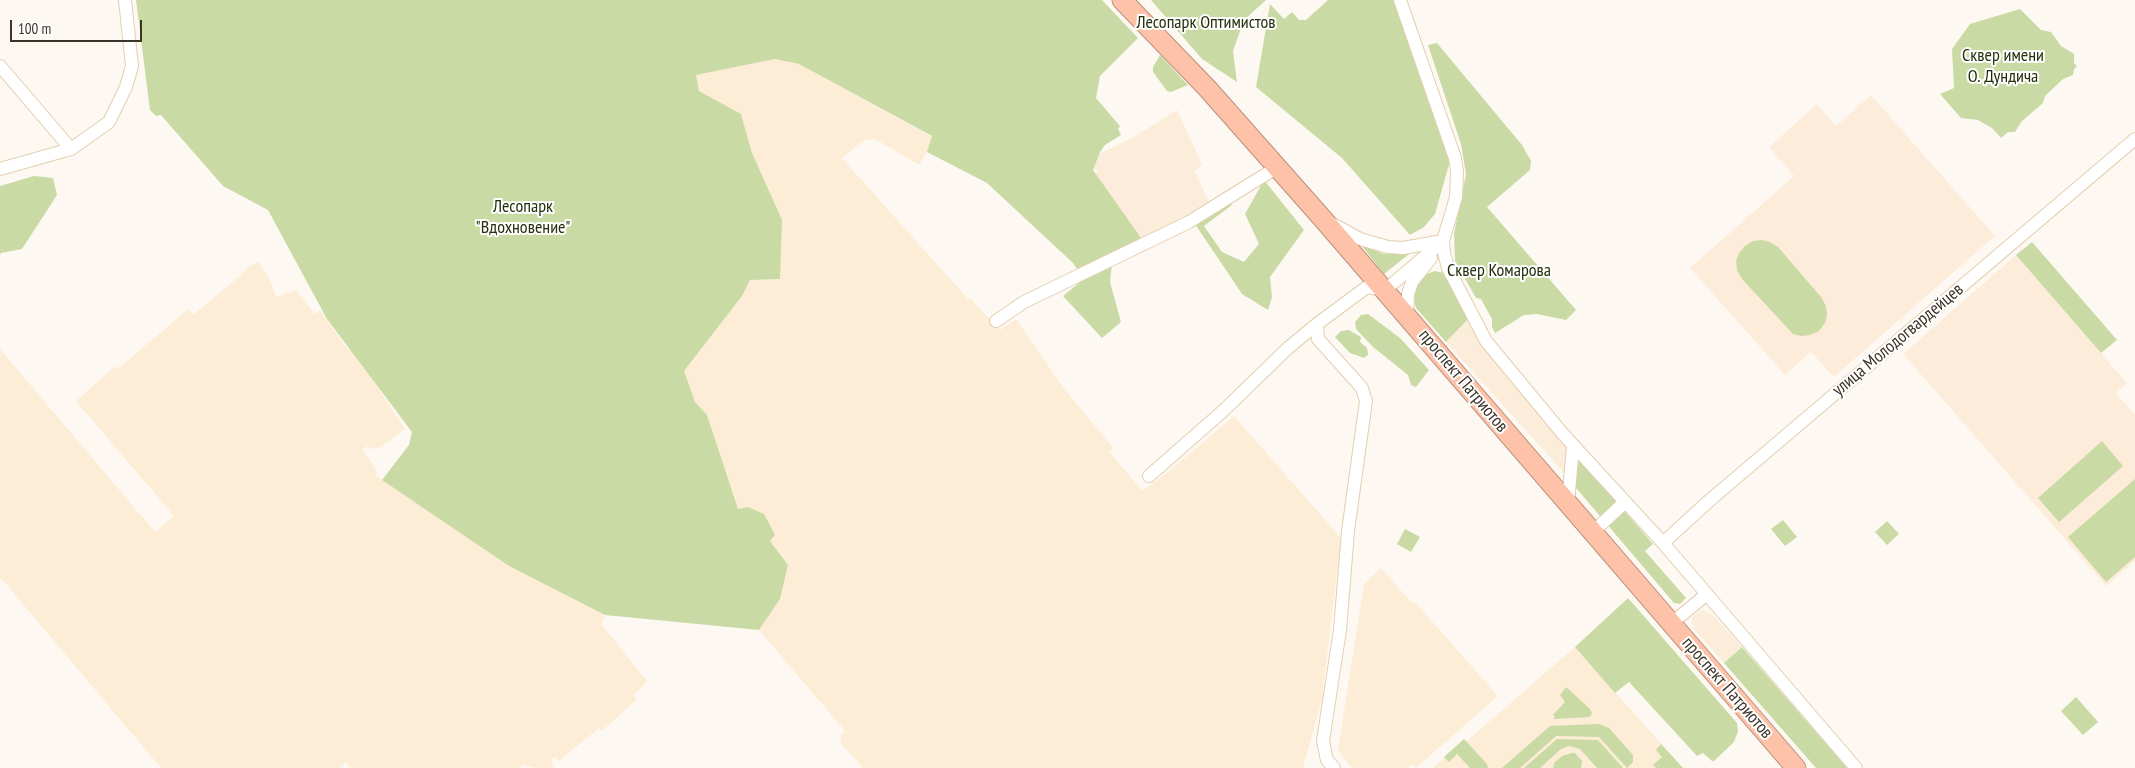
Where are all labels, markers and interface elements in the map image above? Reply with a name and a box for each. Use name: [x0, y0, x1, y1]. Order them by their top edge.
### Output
scale bar: [12, 10, 145, 42]
park label: Лесопарк Оптимистов: [1136, 12, 1276, 34]
text: 100 m: [18, 19, 51, 38]
park label: Сквер имени О. Дундича: [1962, 45, 2044, 88]
park label: Лесопарк "Вдохновение": [476, 196, 570, 238]
park label: Сквер Комарова: [1447, 260, 1551, 282]
street label: улица Молодогвардейцев: [1828, 279, 1968, 401]
street label: проспект Патриотов: [1414, 325, 1512, 437]
street label: проспект Патриотов: [1677, 633, 1777, 743]

